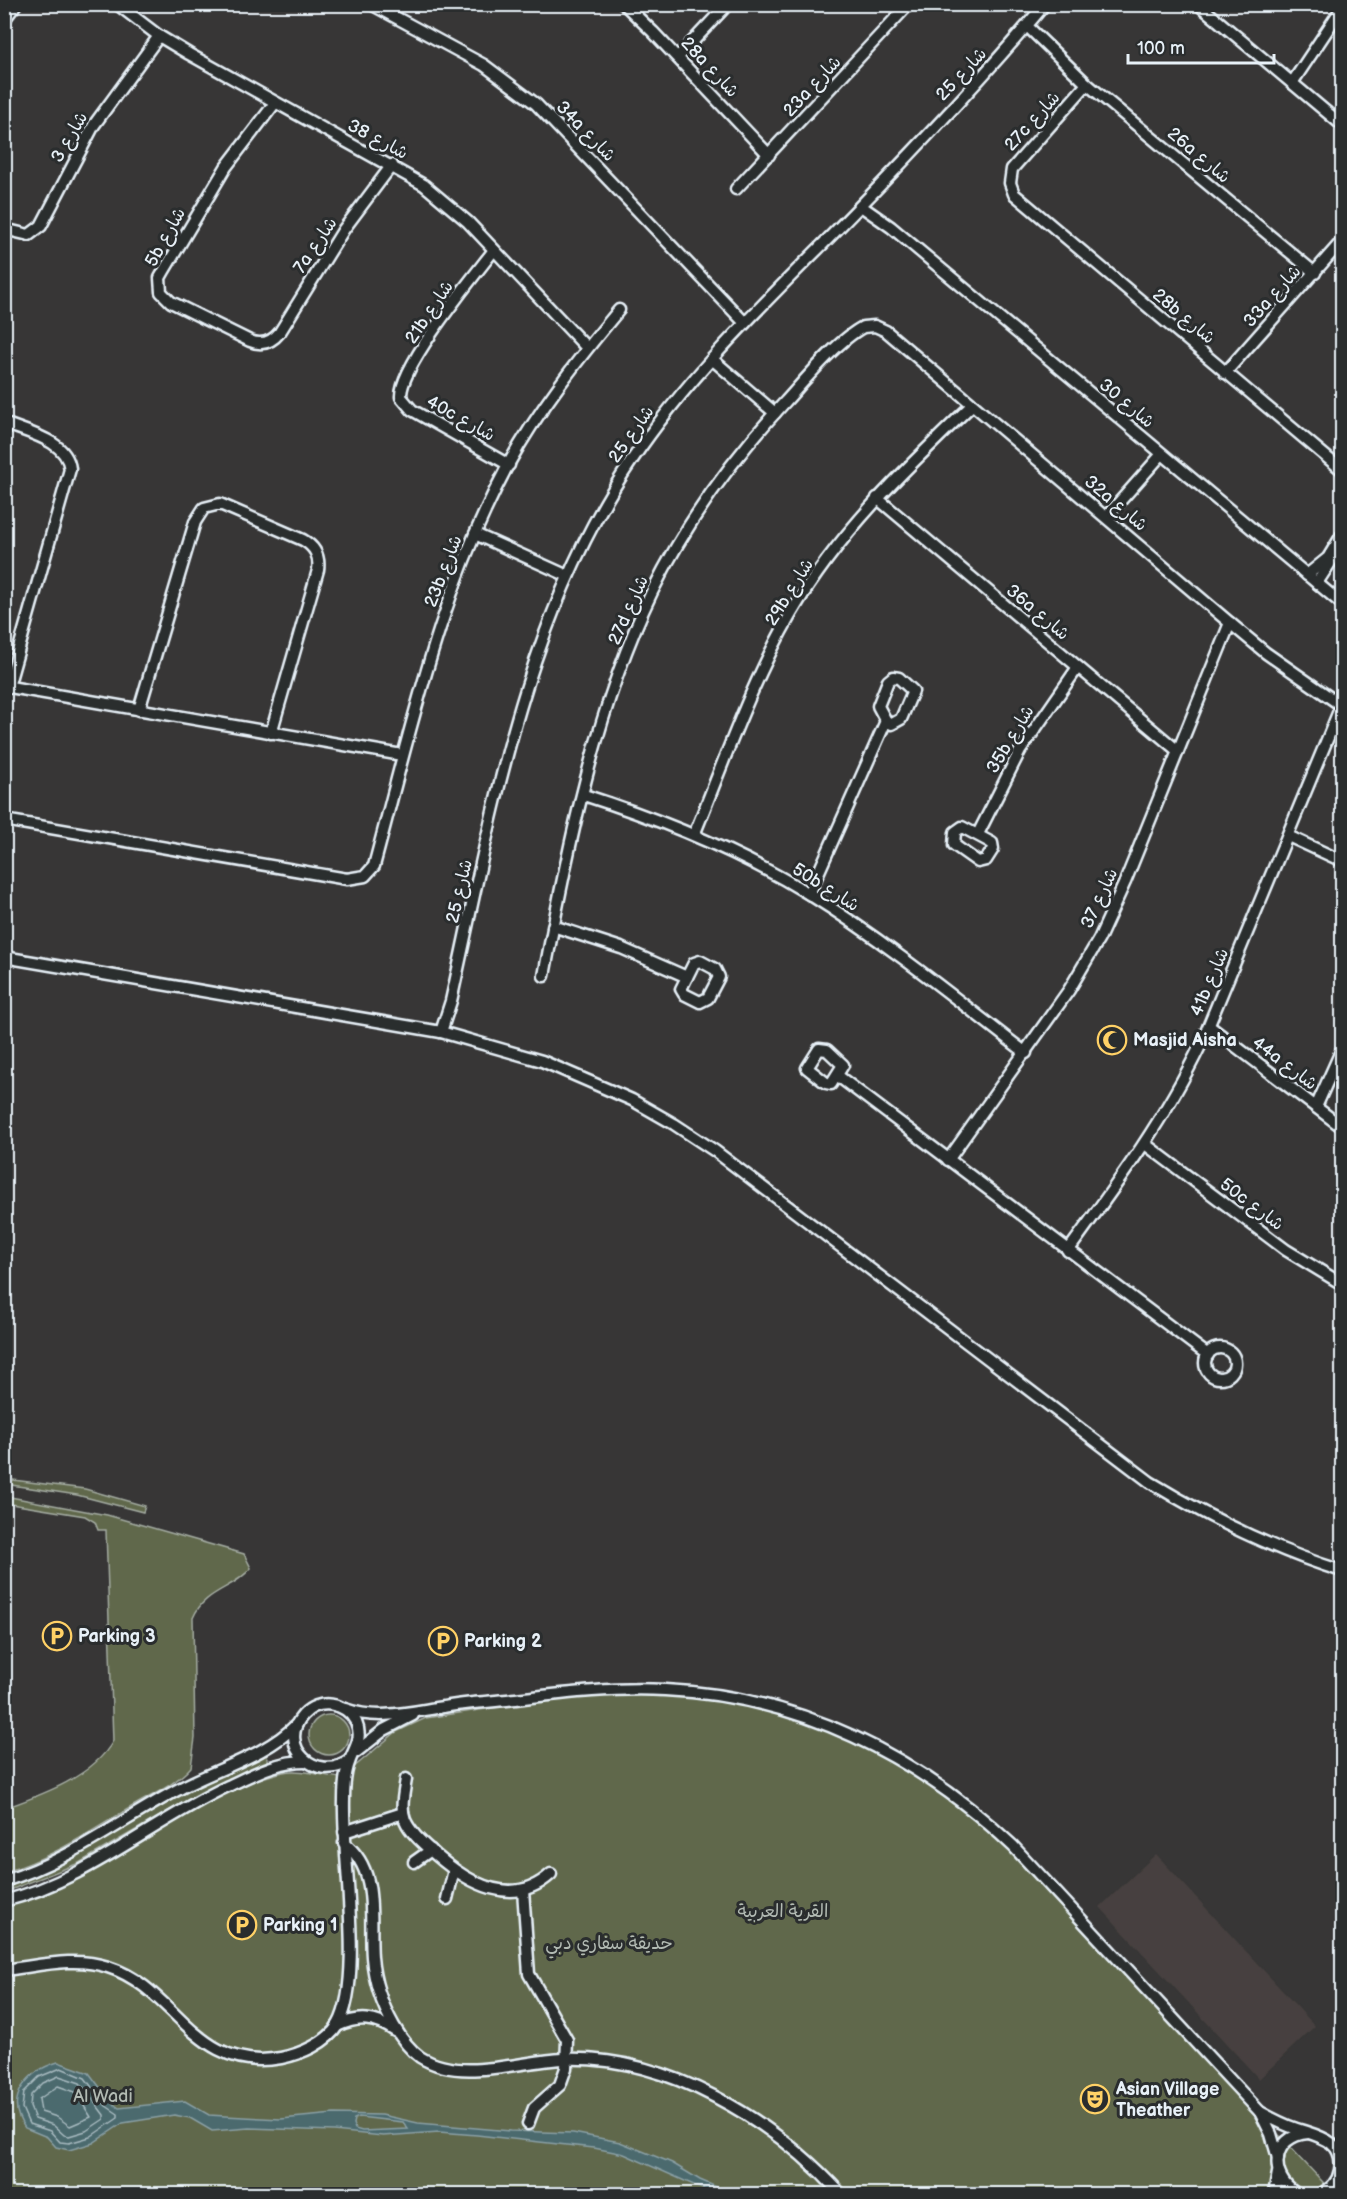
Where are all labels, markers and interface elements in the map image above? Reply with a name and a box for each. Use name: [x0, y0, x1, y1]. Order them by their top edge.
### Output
scale bar: [1128, 27, 1274, 65]
street label: 28a شارع: [676, 33, 743, 103]
text: 100 m: [1137, 38, 1185, 59]
street label: شارع 25: [932, 44, 992, 106]
street label: 23a شارع: [779, 52, 846, 122]
street label: 27c شارع: [1000, 87, 1065, 156]
street label: 34a شارع: [551, 97, 620, 167]
street label: شارع 3: [47, 108, 93, 167]
street label: شارع 38: [343, 115, 412, 165]
street label: 26a شارع: [1162, 123, 1234, 188]
street label: 5b شارع: [141, 204, 191, 271]
street label: 7a شارع: [289, 213, 343, 278]
street label: 33a شارع: [1239, 261, 1306, 332]
street label: 21b شارع: [401, 277, 459, 348]
street label: 28b شارع: [1148, 284, 1219, 349]
street label: شارع 30: [1094, 374, 1159, 433]
street label: 40c شارع: [422, 391, 499, 447]
street label: شارع 25: [604, 402, 659, 467]
street label: 32a شارع: [1079, 471, 1151, 537]
street label: 23b شارع: [420, 532, 468, 610]
street label: 29b شارع: [761, 555, 819, 630]
street label: 27d شارع: [604, 572, 654, 648]
street label: 36a شارع: [1001, 580, 1074, 646]
street label: 35b شارع: [982, 702, 1040, 777]
street label: شارع 25: [442, 857, 478, 925]
street label: 50b شارع: [788, 859, 863, 917]
street label: شارع 37: [1076, 865, 1123, 932]
street label: 41b شارع: [1186, 945, 1234, 1020]
mosque icon: Masjid Aisha: [1096, 1024, 1128, 1056]
place label: Masjid Aisha: [1133, 1030, 1237, 1051]
street label: 44a شارع: [1247, 1032, 1321, 1095]
street label: 50c شارع: [1215, 1174, 1288, 1236]
parking icon: Parking 3: [41, 1620, 73, 1652]
parking icon: Parking 2: [427, 1625, 459, 1657]
place label: Parking 3: [78, 1626, 155, 1647]
place label: Parking 2: [464, 1631, 542, 1652]
park label: القرية العربية: [737, 1901, 829, 1922]
parking icon: Parking 1: [226, 1909, 258, 1941]
place label: Parking 1: [263, 1915, 338, 1936]
park label: حديقة سفاري دبي: [545, 1933, 673, 1959]
place label: Asian Village Theather: [1115, 2079, 1219, 2121]
theatre icon: Asian Village Theather: [1079, 2083, 1111, 2115]
park label: Al Wadi: [73, 2086, 133, 2107]

